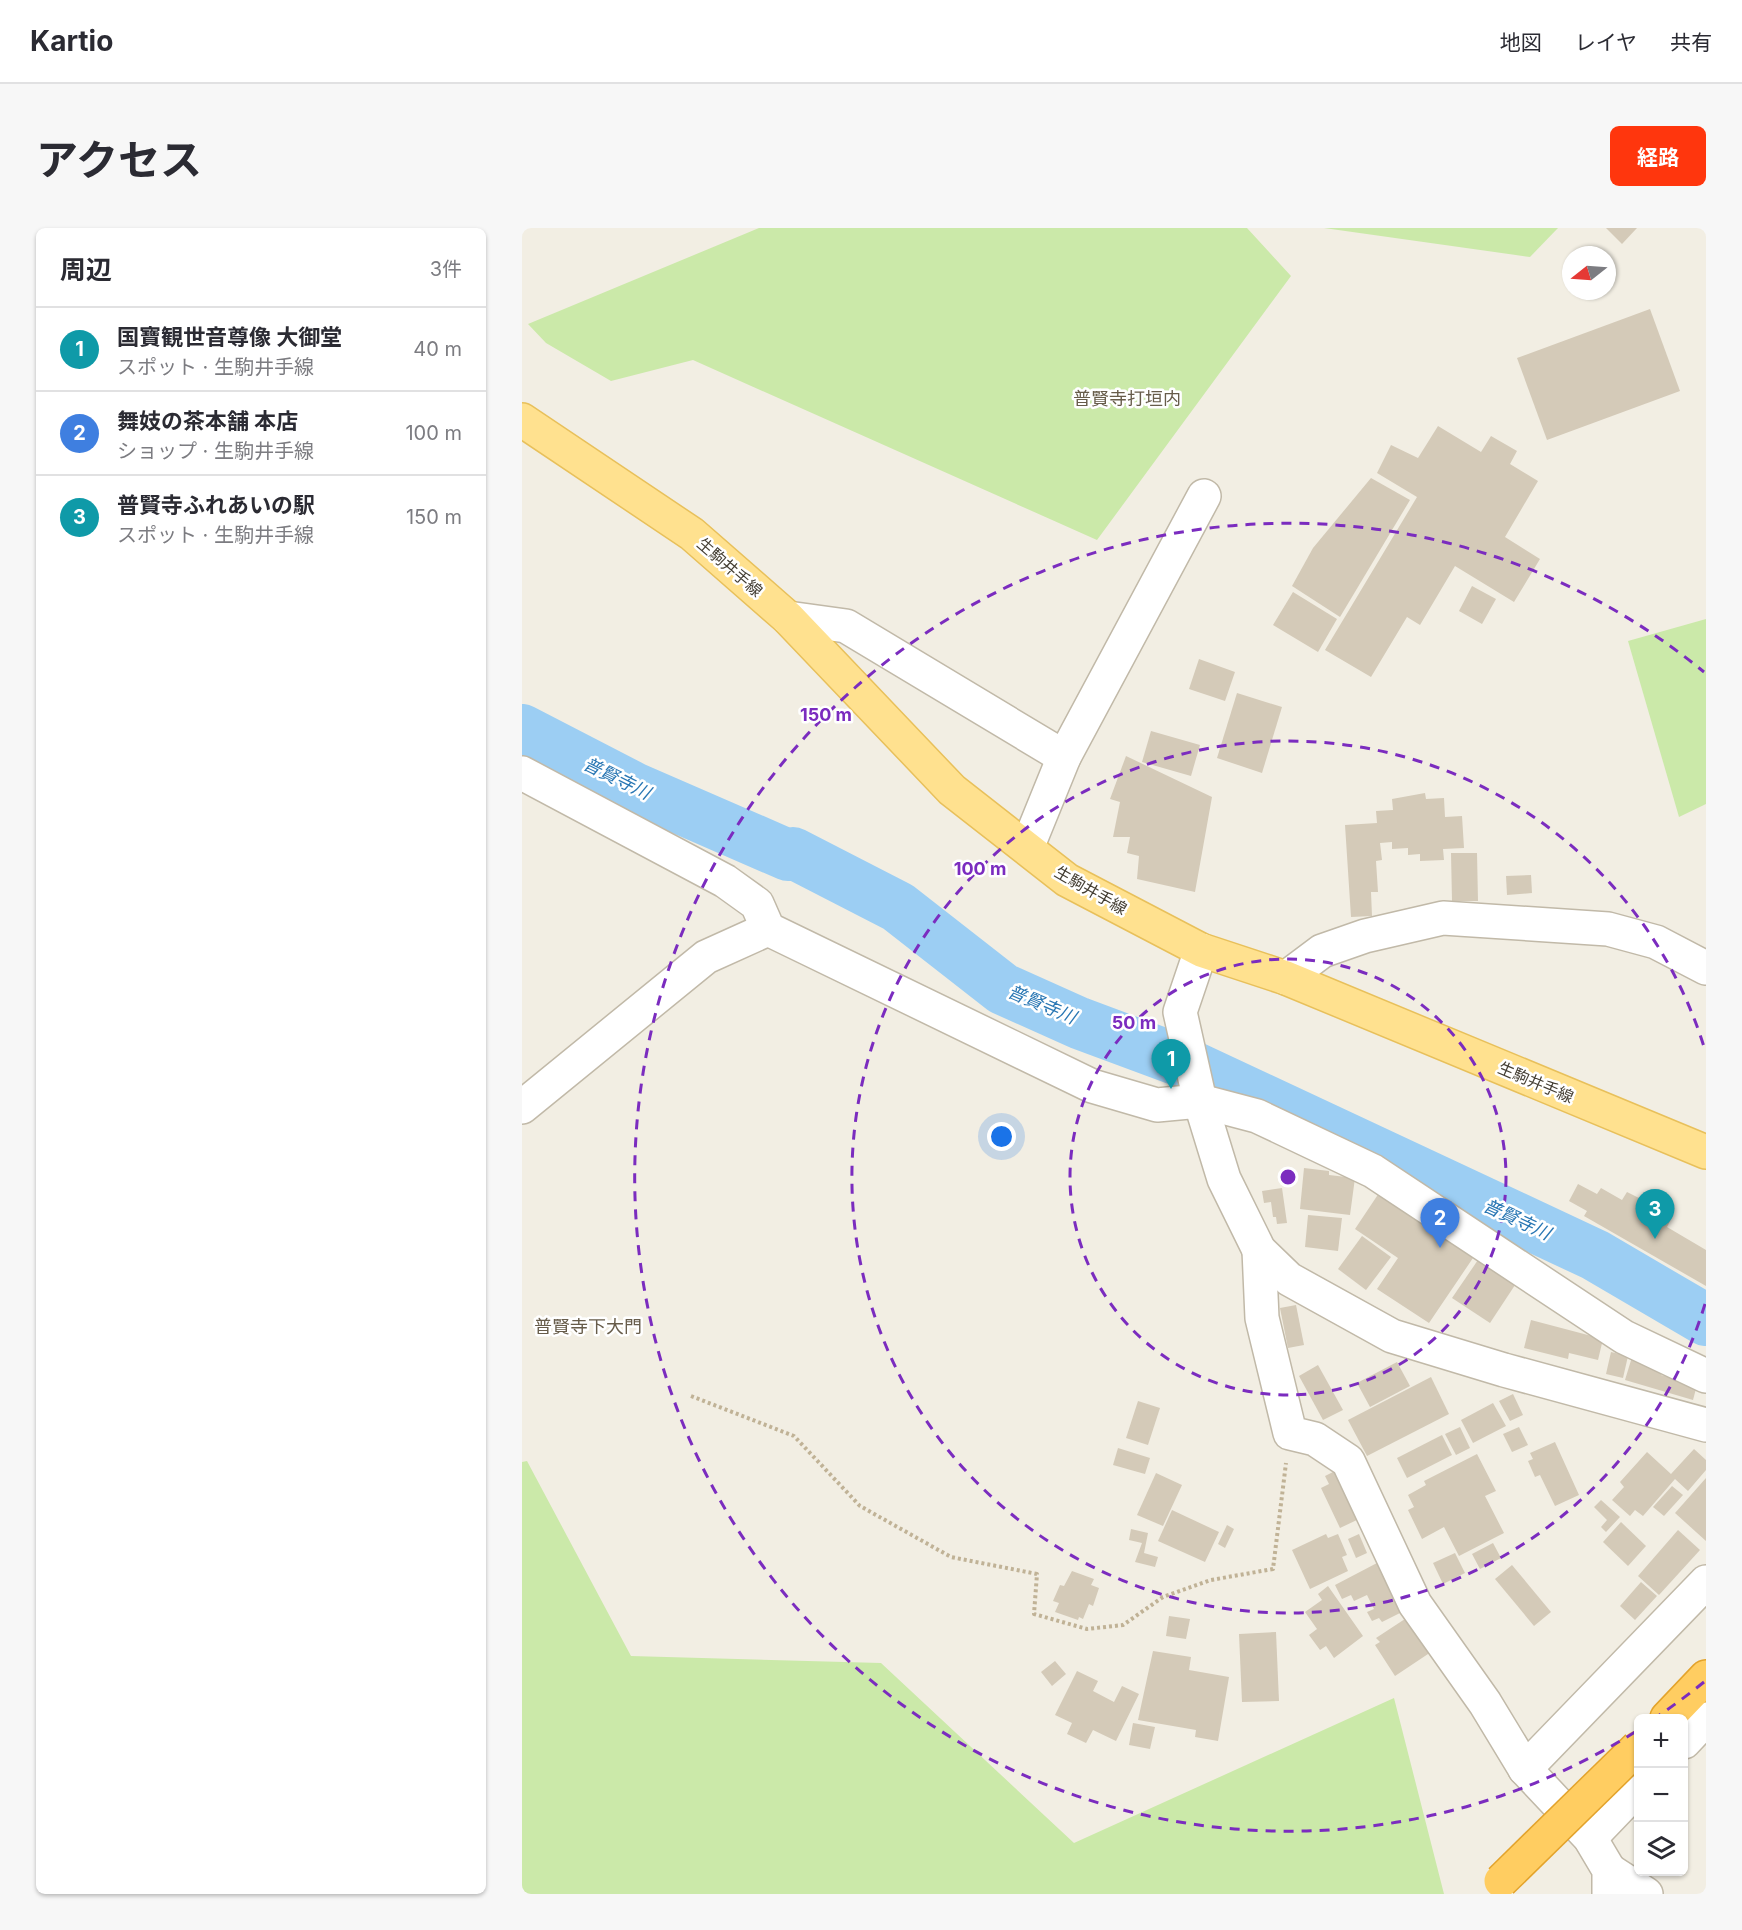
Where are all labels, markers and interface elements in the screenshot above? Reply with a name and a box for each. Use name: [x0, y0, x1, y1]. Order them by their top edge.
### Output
text: Kartio: [30, 24, 113, 58]
text: 地図: [1500, 30, 1542, 55]
text: レイヤ: [1575, 30, 1637, 55]
text: 共有: [1670, 30, 1712, 55]
button: 経路: [1610, 126, 1706, 186]
text: アクセス: [36, 134, 202, 185]
north arrow: [1562, 246, 1616, 300]
text: 周辺: [60, 254, 112, 285]
text: 3件: [430, 257, 462, 281]
text: 国寶観世音尊像 大御堂: [117, 324, 342, 350]
text: 1: [75, 337, 84, 361]
text: 40 m: [413, 337, 462, 361]
text: スポット · 生駒井手線: [117, 355, 314, 379]
district label: 普賢寺打垣内: [1073, 388, 1181, 409]
text: 舞妓の茶本舗 本店: [117, 408, 298, 434]
text: 2: [73, 421, 86, 445]
text: 100 m: [405, 421, 462, 445]
text: ショップ · 生駒井手線: [117, 439, 314, 463]
text: 普賢寺ふれあいの駅: [117, 492, 315, 518]
text: 3: [73, 505, 86, 529]
text: 150 m: [406, 505, 462, 529]
text: スポット · 生駒井手線: [117, 523, 314, 547]
street label: 生駒井手線: [693, 533, 767, 601]
text: 150 m: [800, 704, 852, 725]
water label: 普賢寺川: [580, 753, 656, 804]
text: 100 m: [954, 858, 1006, 879]
street label: 生駒井手線: [1051, 861, 1131, 919]
water label: 普賢寺川: [1005, 980, 1081, 1029]
text: 50 m: [1112, 1012, 1156, 1033]
pin: 1: [1152, 1040, 1190, 1089]
street label: 生駒井手線: [1495, 1057, 1577, 1107]
your location: [987, 1122, 1016, 1151]
centre of rings: [1278, 1167, 1298, 1187]
pin: 3: [1636, 1190, 1674, 1239]
water label: 普賢寺川: [1480, 1194, 1556, 1245]
pin: 2: [1420, 1198, 1460, 1248]
district label: 普賢寺下大門: [534, 1316, 642, 1337]
map controls: [1634, 1714, 1688, 1876]
button: +: [1634, 1714, 1688, 1768]
button: −: [1634, 1768, 1688, 1822]
button: layers: [1634, 1822, 1688, 1876]

